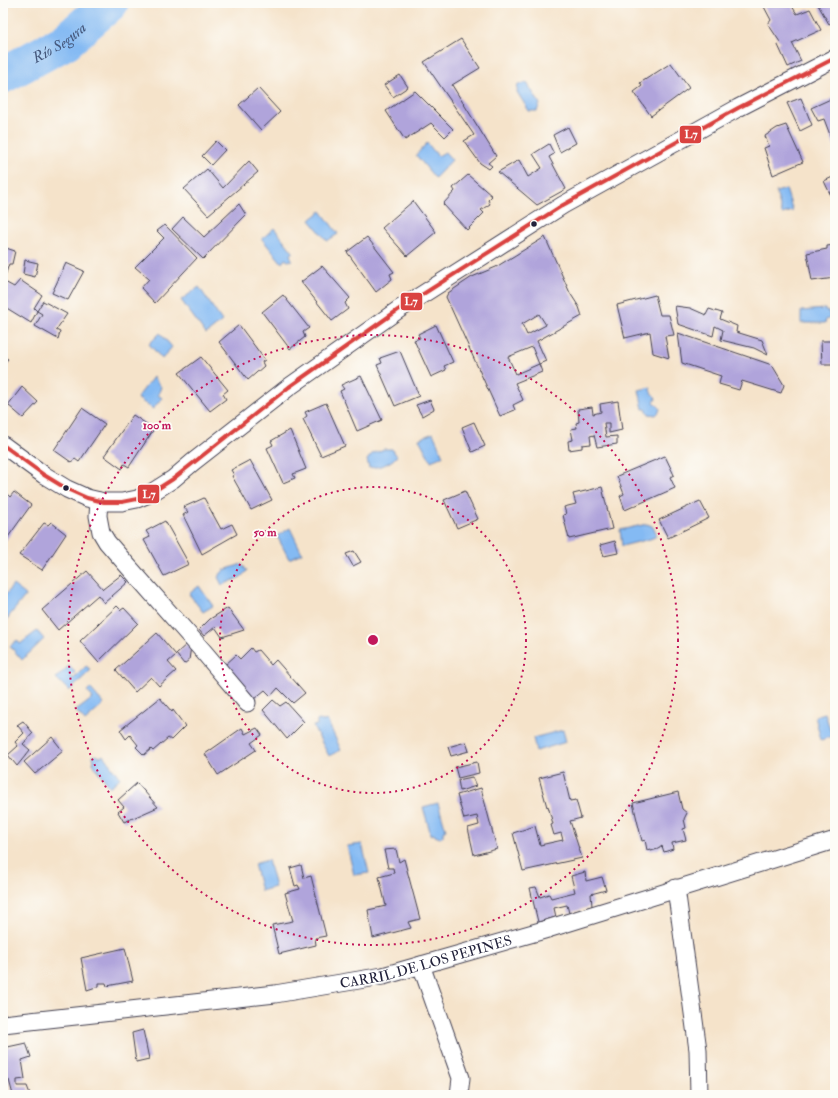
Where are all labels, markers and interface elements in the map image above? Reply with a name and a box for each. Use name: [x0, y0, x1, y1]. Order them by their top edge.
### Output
water label: Río Segura: [28, 18, 90, 68]
line badge: L7: [679, 125, 702, 144]
text: L7: [684, 128, 698, 141]
unlabelled marker: [529, 219, 539, 229]
line badge: L7: [400, 292, 423, 311]
text: L7: [404, 295, 418, 308]
text: 100 m: [143, 418, 172, 433]
unlabelled marker: [61, 483, 71, 493]
line badge: L7: [137, 484, 160, 504]
text: L7: [142, 488, 156, 501]
text: 50 m: [253, 525, 277, 540]
centre of rings: [366, 633, 380, 647]
street label: CARRIL DE LOS PEPINES: [338, 931, 514, 992]

